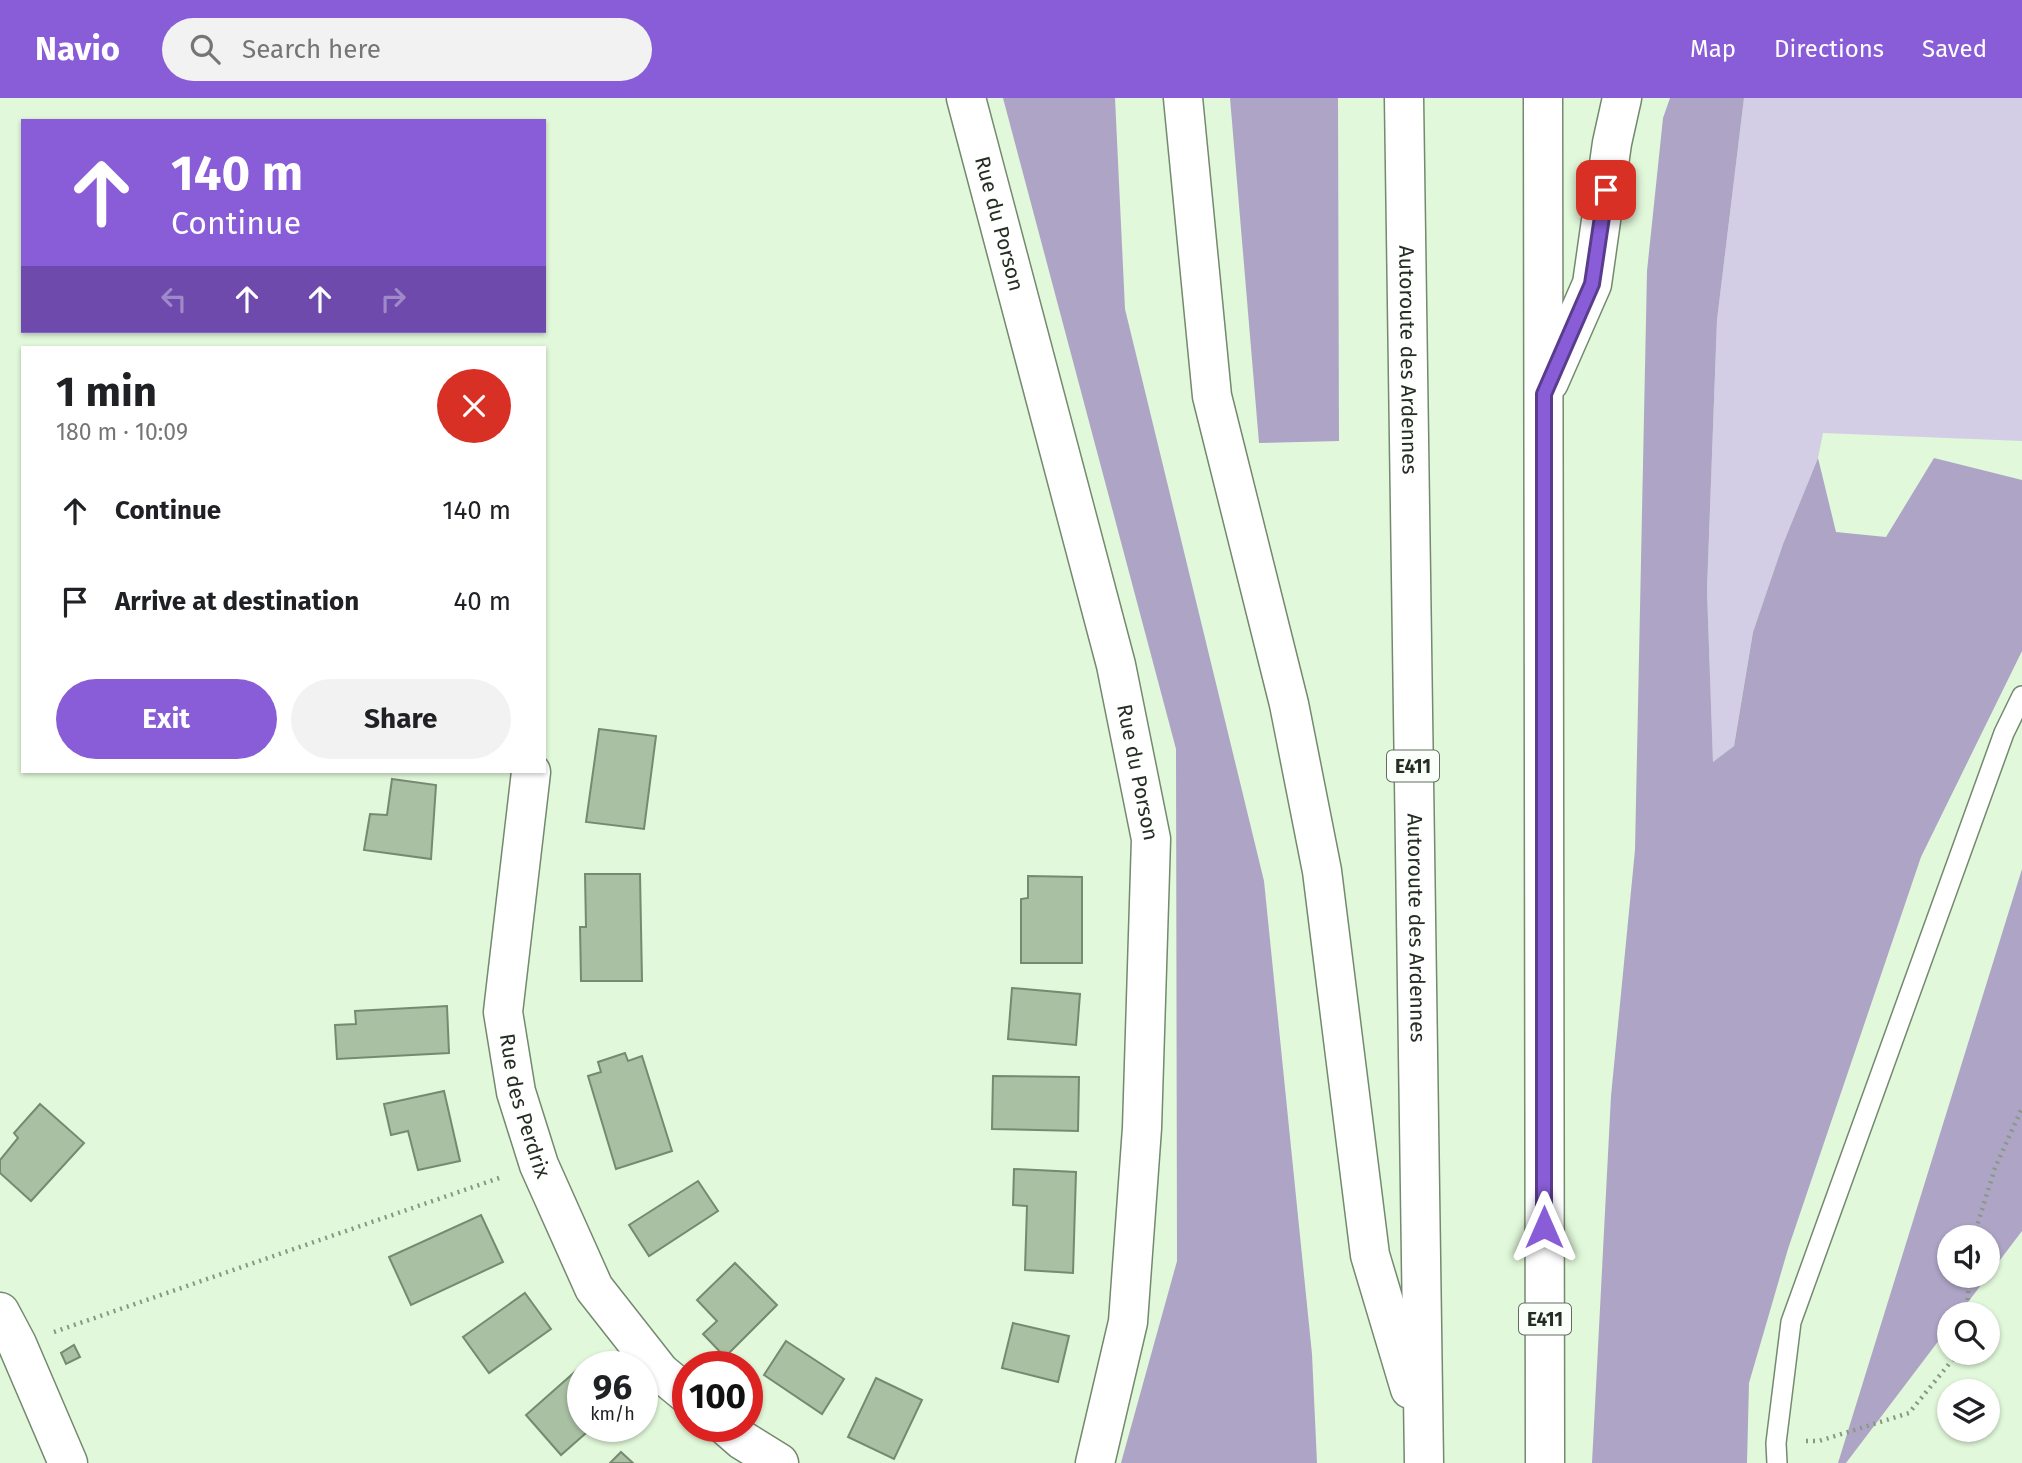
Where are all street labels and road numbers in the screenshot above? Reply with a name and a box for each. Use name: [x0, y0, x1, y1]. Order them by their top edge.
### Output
street label: Rue du Porson: [969, 153, 1030, 294]
street label: Autoroute des Ardennes: [1393, 245, 1423, 475]
street label: Rue du Porson: [1111, 702, 1164, 843]
road number: E411: [1387, 750, 1439, 782]
street label: Autoroute des Ardennes: [1401, 813, 1431, 1043]
street label: Rue des Perdrix: [494, 1032, 557, 1183]
road number: E411: [1519, 1303, 1571, 1334]

